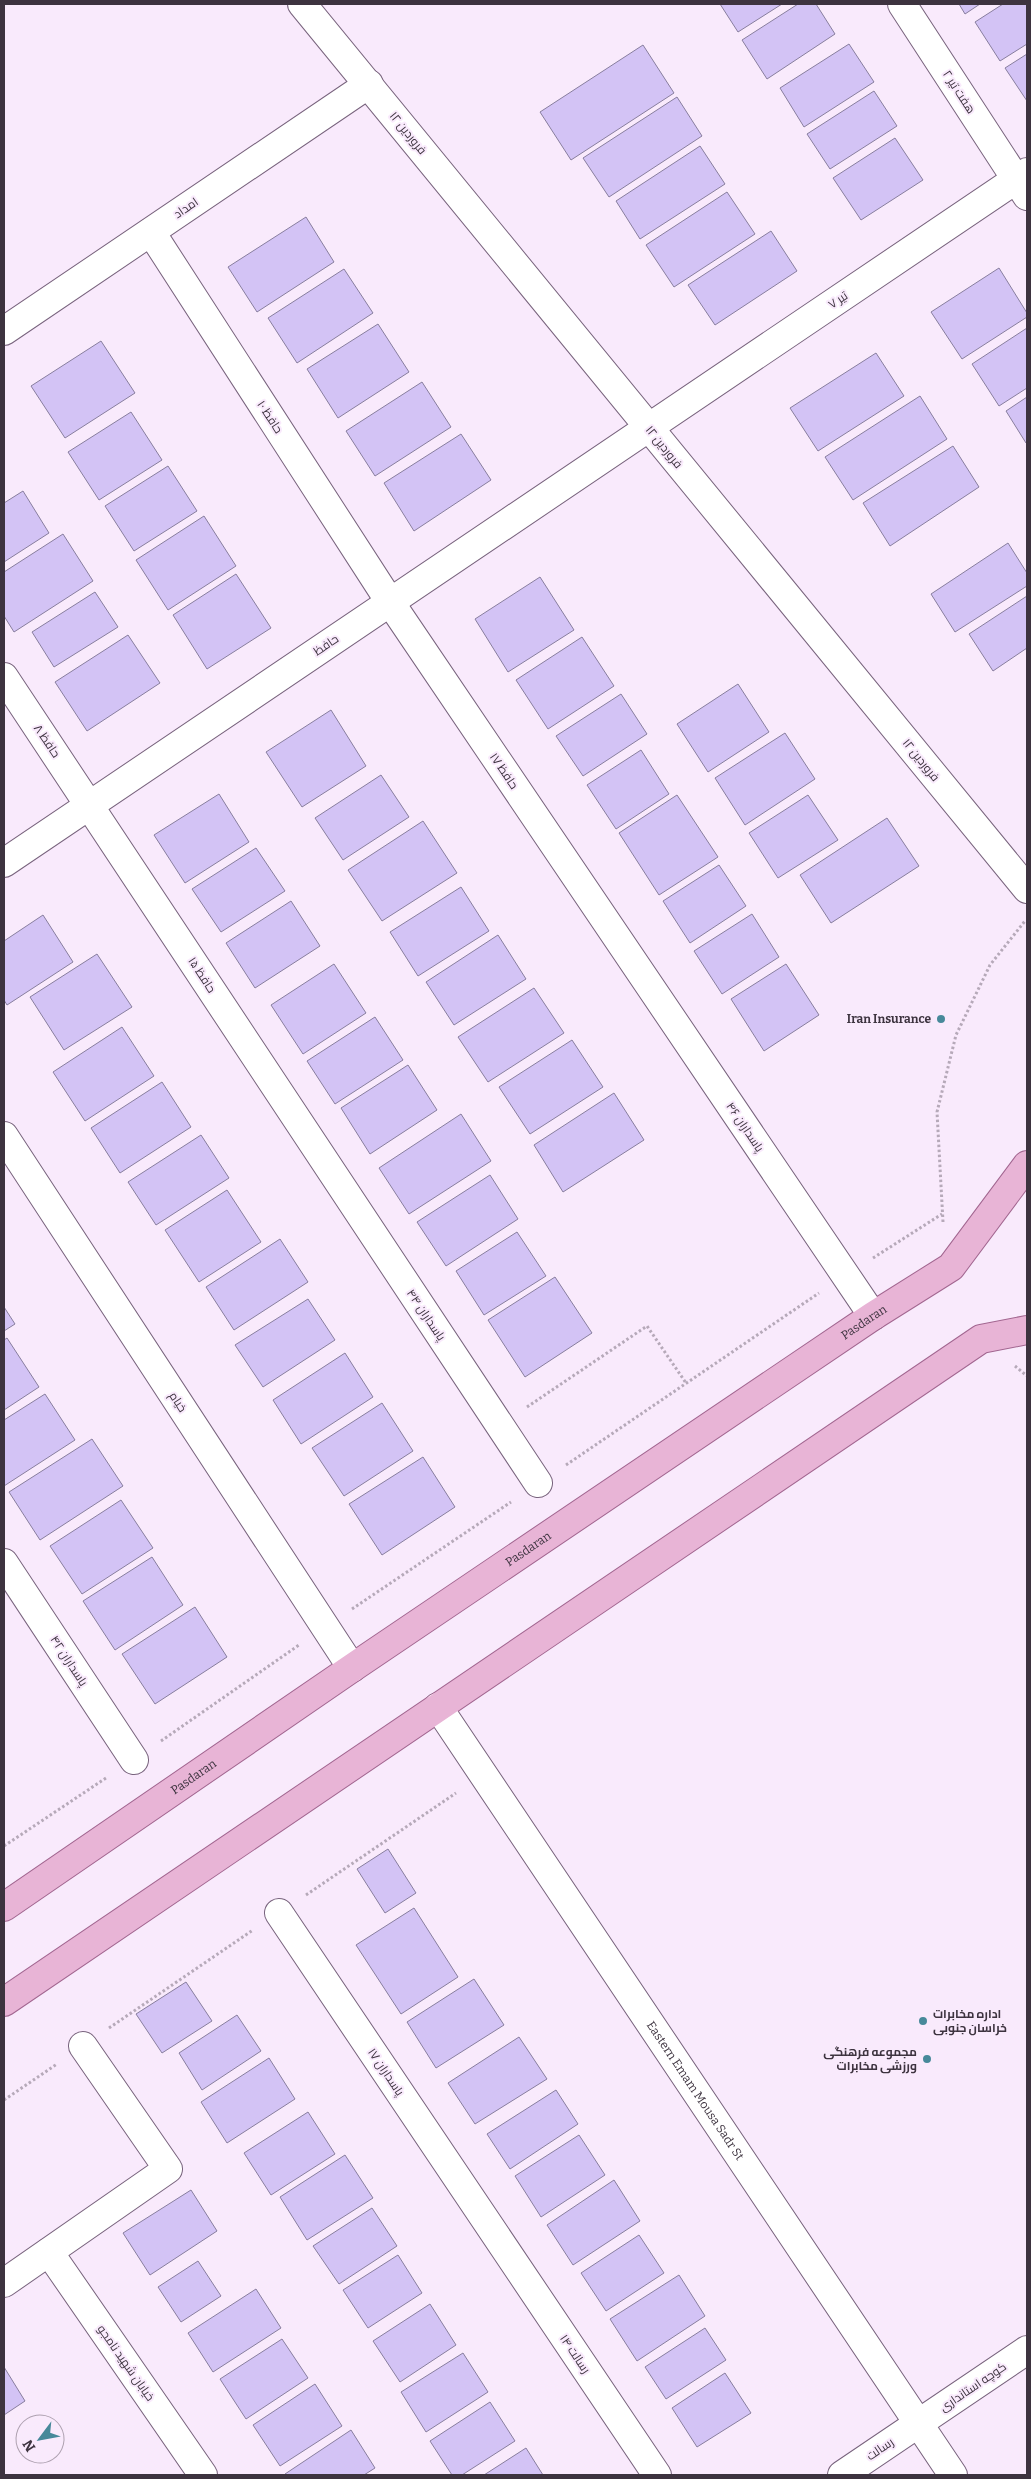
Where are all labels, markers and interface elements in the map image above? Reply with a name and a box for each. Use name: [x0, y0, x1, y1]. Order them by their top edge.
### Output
street label: هفت تیر ۲: [940, 68, 978, 116]
street label: ۱۲ فروردین: [387, 109, 429, 157]
street label: امداد: [171, 195, 201, 221]
street label: ۷ تیر: [826, 288, 851, 311]
street label: حافظ ۱۰: [254, 398, 286, 436]
street label: ۱۲ فروردین: [643, 423, 685, 471]
street label: حافظ: [311, 632, 341, 658]
street label: حافظ ۸: [31, 722, 63, 760]
street label: ۱۲ فروردین: [900, 736, 942, 784]
street label: حافظ ۱۷: [487, 750, 521, 792]
street label: حافظ ۱۵: [185, 955, 219, 995]
place label: Iran Insurance: [847, 1012, 931, 1026]
marker: Iran Insurance: [935, 1013, 947, 1025]
street label: پاسداران ۴۶: [722, 1100, 767, 1156]
street label: پاسداران ۴۴: [402, 1287, 449, 1345]
street label: Pasdaran: [839, 1302, 890, 1342]
street label: خیام: [166, 1389, 190, 1415]
street label: Pasdaran: [503, 1528, 554, 1569]
street label: پاسداران ۴۲: [46, 1633, 91, 1691]
street label: Pasdaran: [168, 1756, 219, 1797]
place label: اداره مخابرات خراسان جنوبی: [933, 2007, 1007, 2036]
marker: اداره مخابرات خراسان جنوبی: [917, 2015, 929, 2027]
street label: Eastern Emam Mousa Sadr St: [644, 2019, 747, 2163]
place label: مجموعه فرهنگی ورزشی مخابرات: [823, 2045, 917, 2074]
street label: پاسداران ۱۷: [363, 2046, 407, 2100]
marker: مجموعه فرهنگی ورزشی مخابرات: [921, 2053, 933, 2065]
street label: خیابان شهید نامجو: [95, 2322, 157, 2404]
street label: رسالت ۱۴: [557, 2332, 593, 2376]
street label: کوچه استانداری: [937, 2360, 1010, 2416]
north arrow: [15, 2414, 65, 2464]
street label: رسالت: [864, 2435, 896, 2463]
text: N: [19, 2436, 39, 2455]

